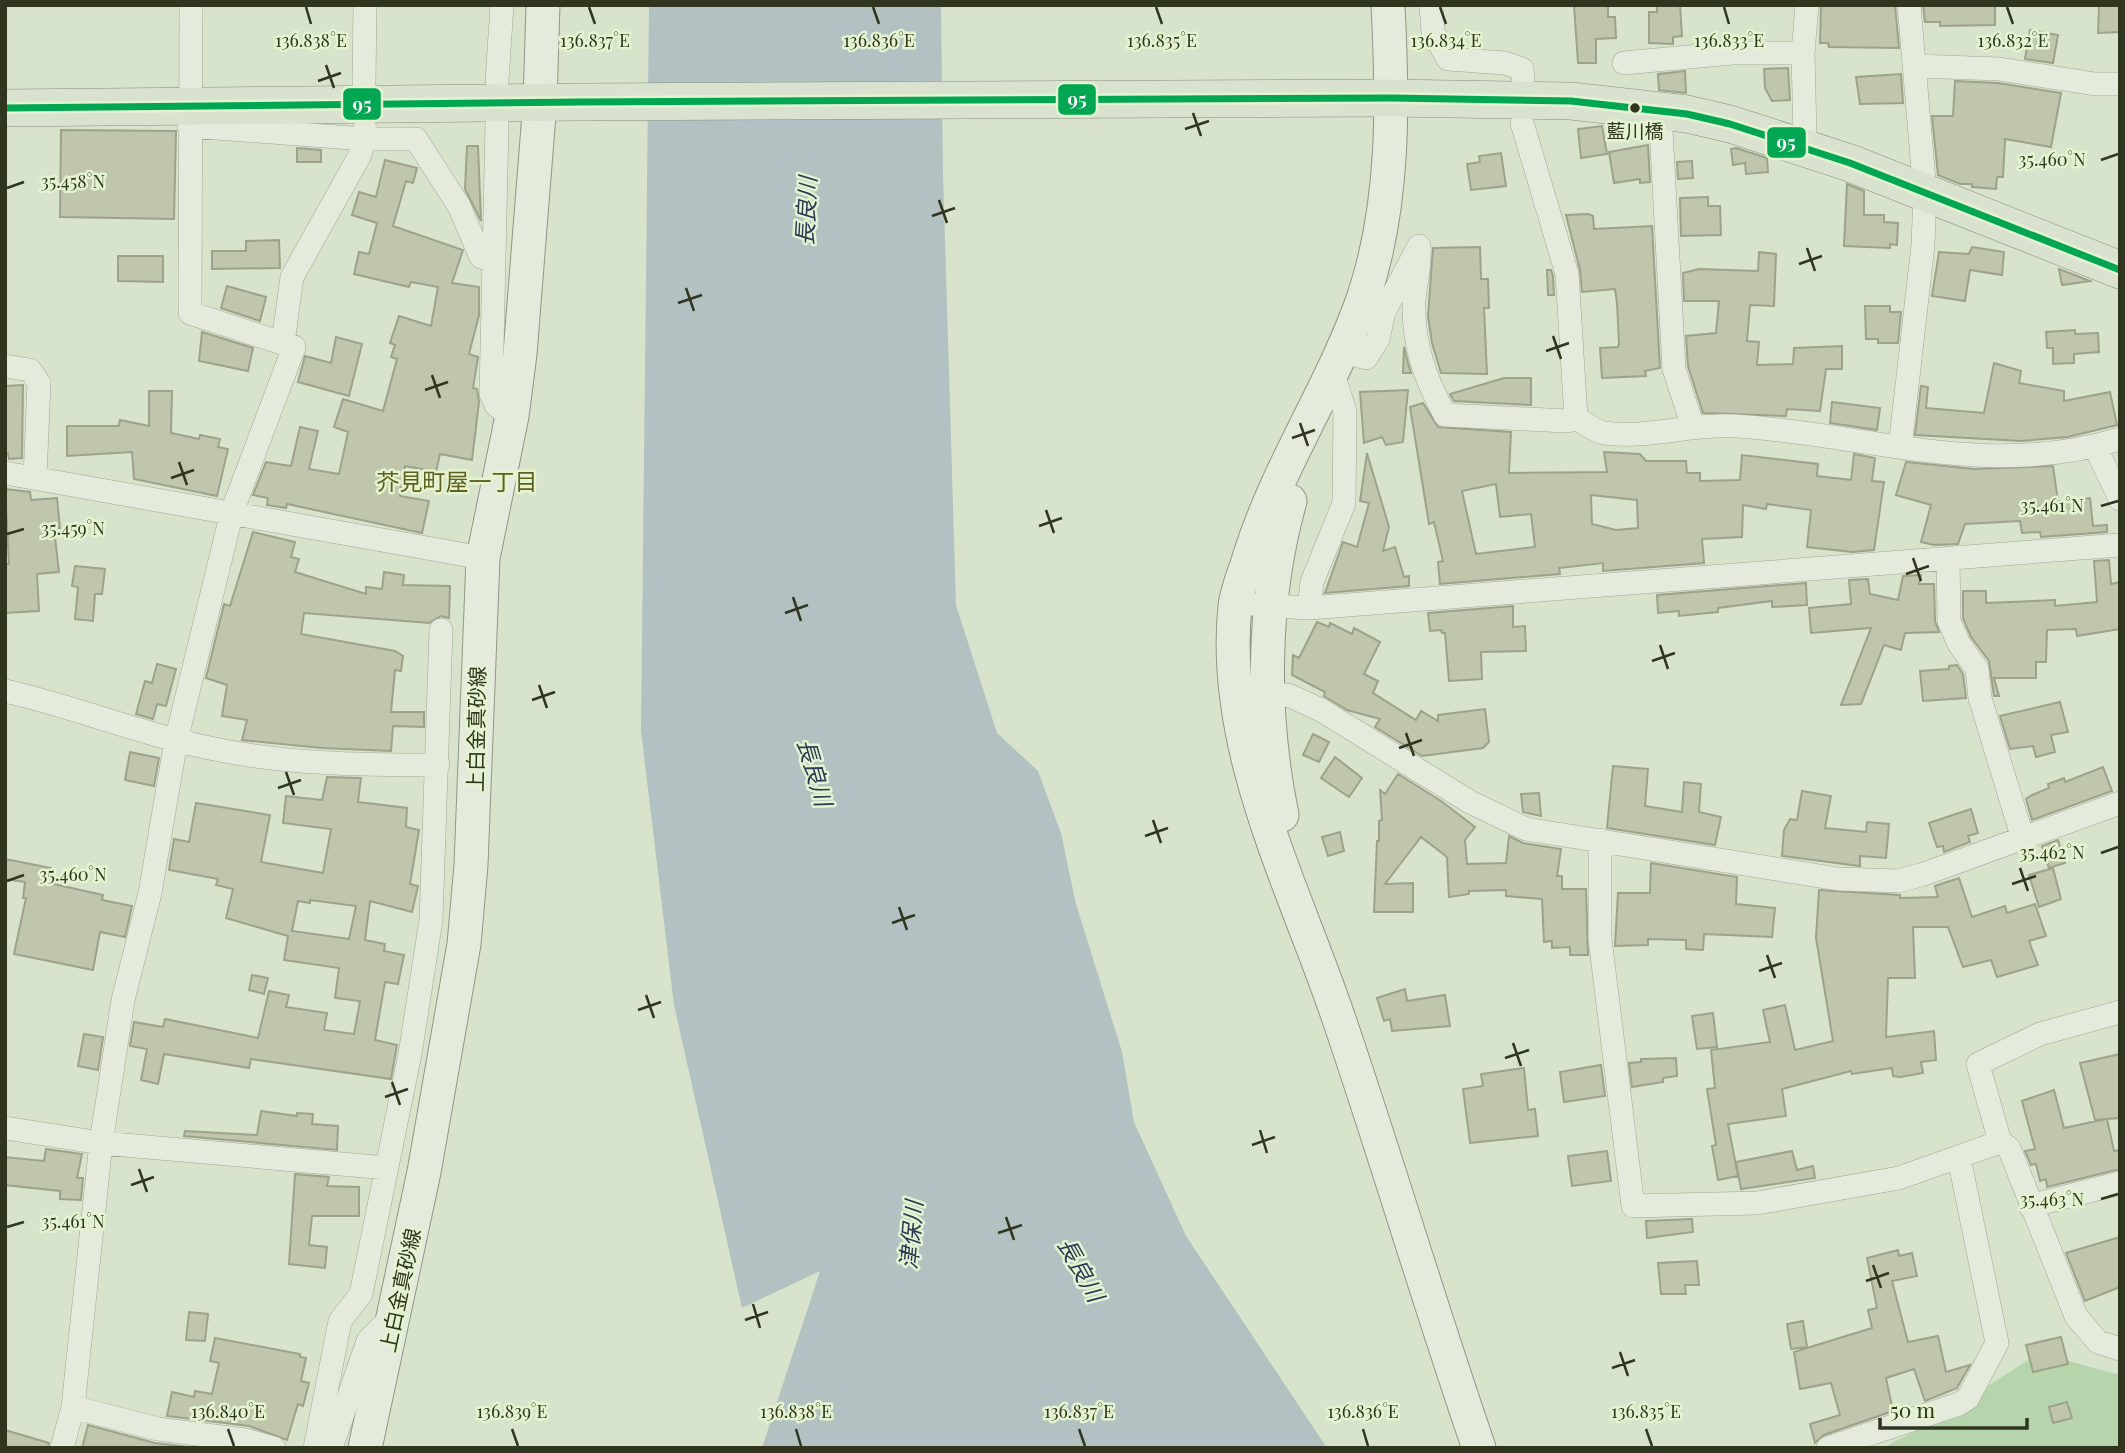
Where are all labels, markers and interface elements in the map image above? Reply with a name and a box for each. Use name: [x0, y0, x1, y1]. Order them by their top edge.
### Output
text: 136.838°E: [275, 28, 347, 52]
text: 136.837°E: [560, 28, 630, 52]
text: 136.836°E: [843, 28, 915, 52]
text: 136.835°E: [1127, 28, 1197, 52]
text: 136.834°E: [1411, 28, 1482, 52]
text: 136.833°E: [1694, 28, 1764, 52]
text: 136.832°E: [1978, 28, 2048, 52]
line badge: 95: [1057, 83, 1097, 116]
text: 95: [1067, 85, 1087, 111]
line badge: 95: [342, 87, 382, 121]
text: 95: [352, 90, 372, 116]
marker: 藍川橋: [1628, 101, 1642, 115]
place label: 藍川橋: [1606, 117, 1664, 143]
line badge: 95: [1766, 126, 1807, 159]
text: 95: [1776, 128, 1796, 154]
text: 35.460°N: [2018, 147, 2086, 171]
text: 35.458°N: [41, 169, 106, 193]
water label: 長良川: [788, 173, 822, 246]
district label: 芥見町屋一丁目: [377, 465, 538, 496]
text: 35.461°N: [2020, 493, 2084, 517]
text: 35.459°N: [41, 516, 105, 540]
street label: 上白金真砂線: [460, 666, 490, 792]
water label: 長良川: [792, 735, 841, 812]
text: 35.462°N: [2019, 840, 2085, 864]
text: 35.460°N: [39, 862, 107, 886]
text: 35.463°N: [2020, 1187, 2085, 1211]
water label: 津保川: [892, 1196, 929, 1271]
text: 35.461°N: [41, 1209, 105, 1233]
street label: 上白金真砂線: [372, 1225, 426, 1355]
water label: 長良川: [1052, 1231, 1114, 1309]
scale bar: [1880, 1386, 2027, 1430]
text: 50 m: [1890, 1395, 1936, 1423]
text: 136.840°E: [191, 1399, 265, 1423]
text: 136.839°E: [476, 1399, 548, 1423]
text: 136.838°E: [760, 1399, 832, 1423]
text: 136.837°E: [1044, 1399, 1114, 1423]
text: 136.836°E: [1327, 1399, 1399, 1423]
text: 136.835°E: [1611, 1399, 1681, 1423]

